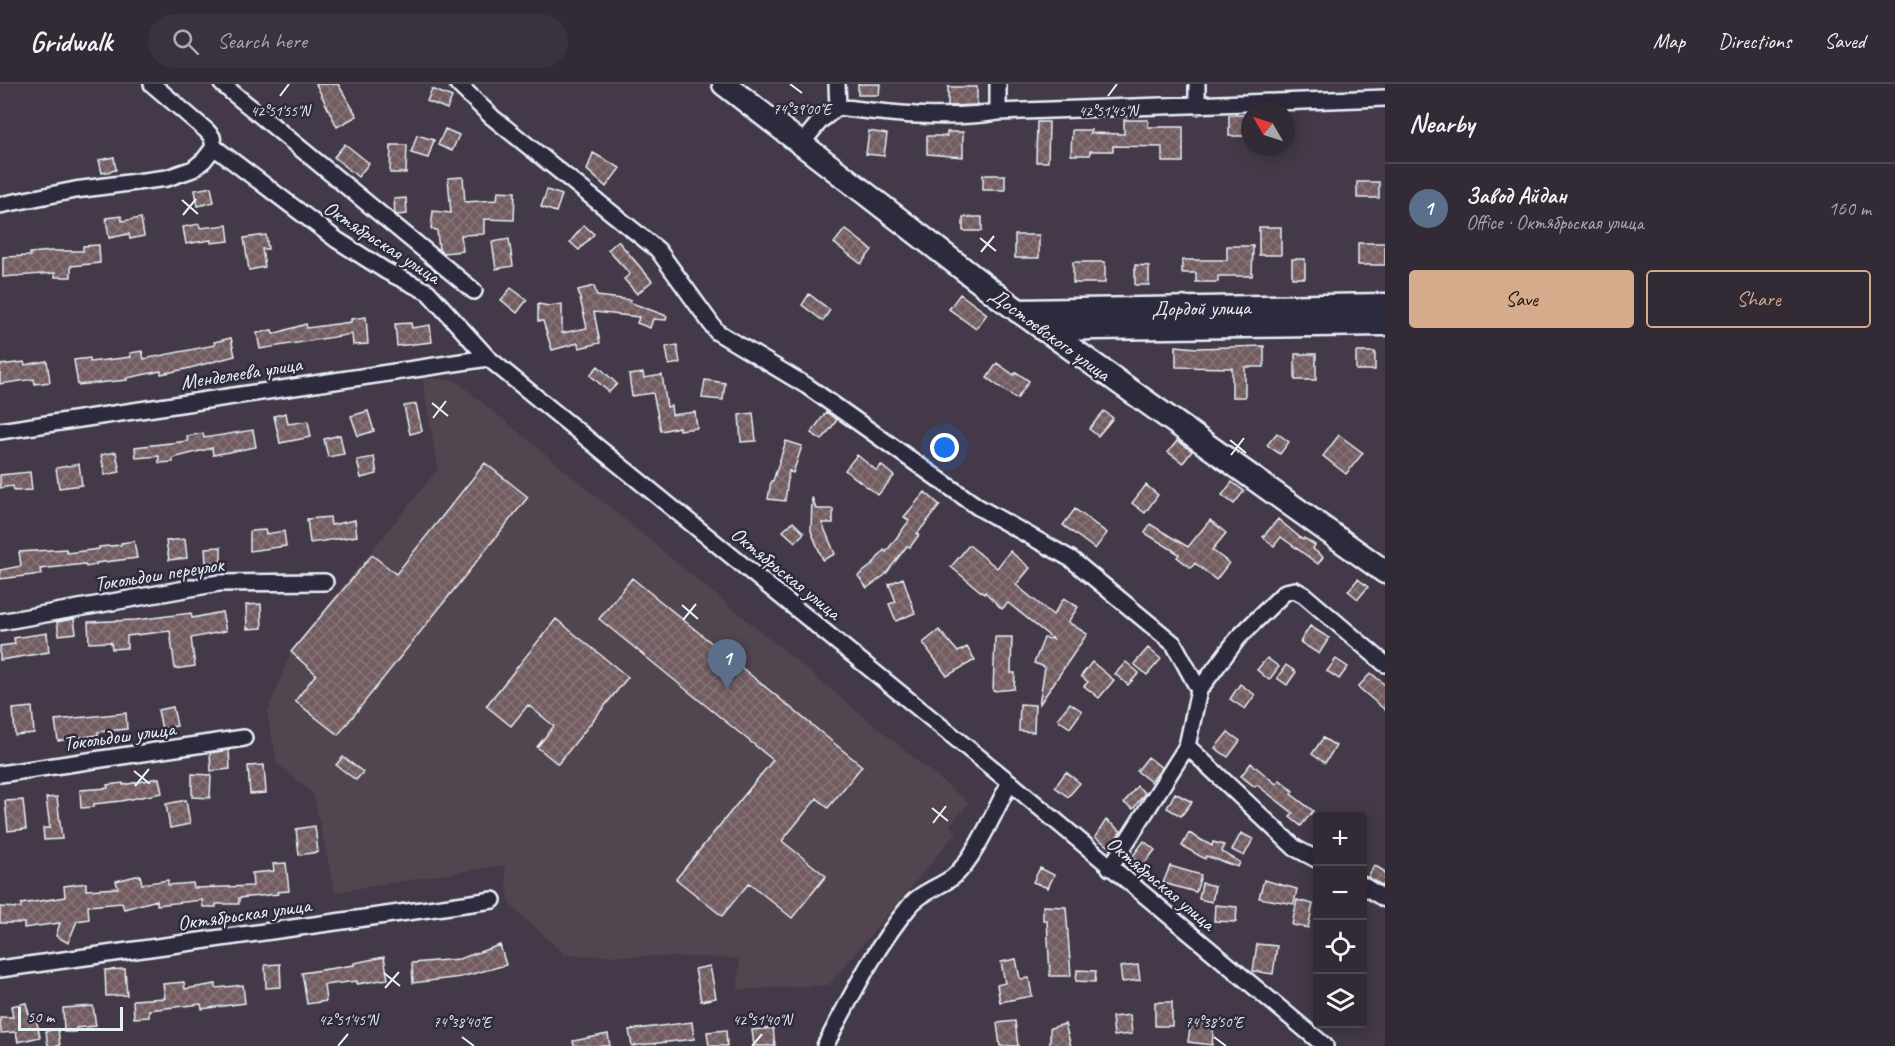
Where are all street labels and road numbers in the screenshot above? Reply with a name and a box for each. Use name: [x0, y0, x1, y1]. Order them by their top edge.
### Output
street label: Октябрьская улица: [319, 195, 447, 291]
street label: Достоевского улица: [985, 281, 1117, 387]
street label: Дордой улица: [1151, 294, 1253, 322]
street label: Менделеева улица: [179, 350, 305, 395]
street label: Октябрьская улица: [726, 521, 848, 627]
street label: Токольдош переулок: [93, 551, 227, 597]
street label: Токольдош улица: [61, 715, 179, 757]
street label: Октябрьская улица: [1101, 830, 1223, 938]
street label: Октябрьская улица: [176, 891, 315, 936]

